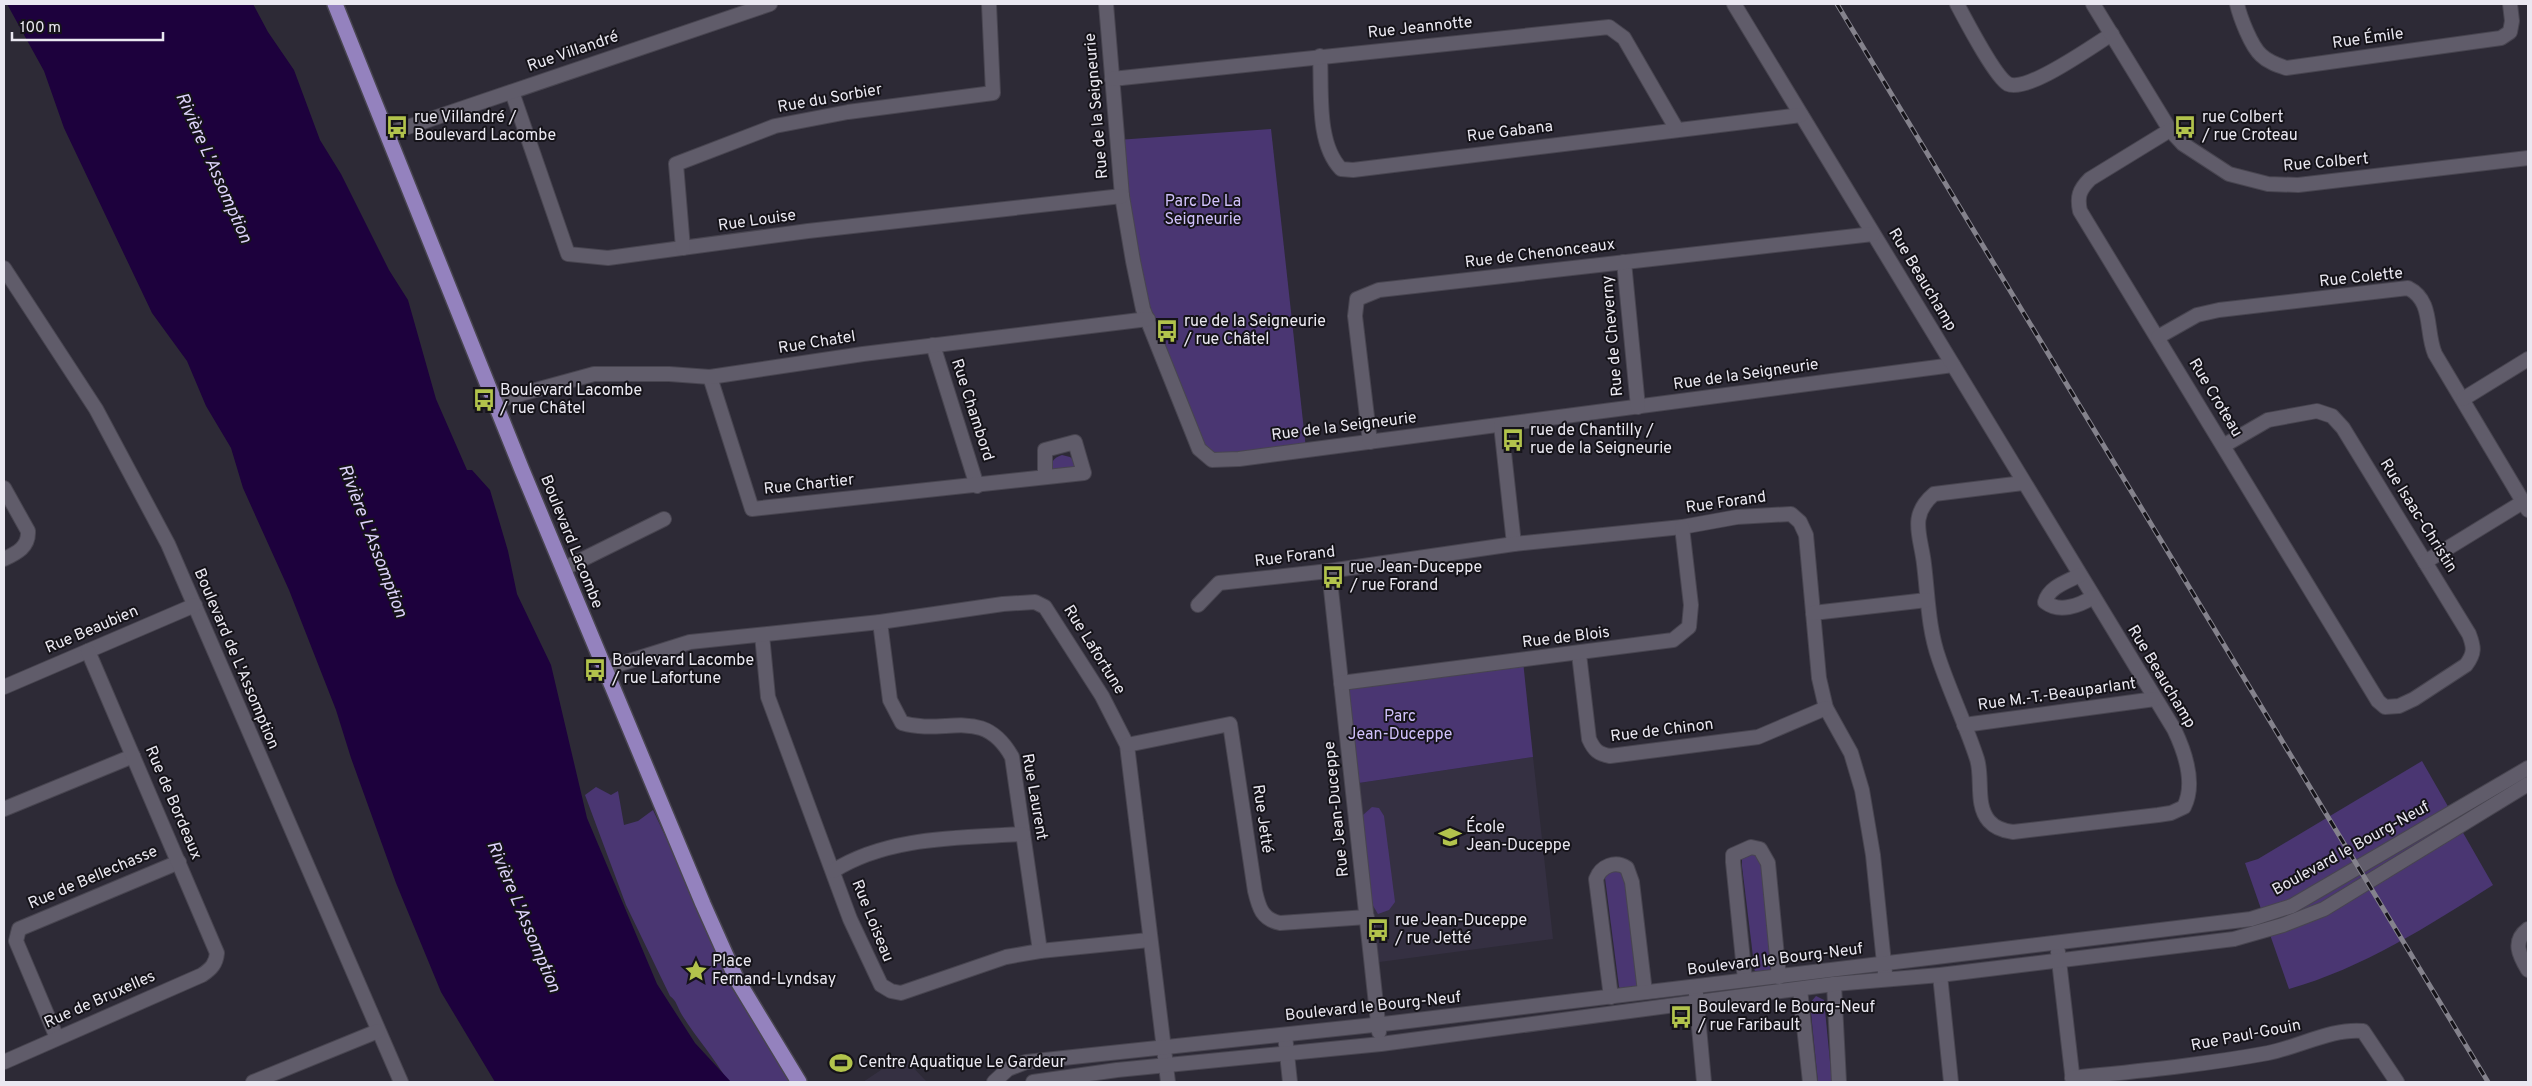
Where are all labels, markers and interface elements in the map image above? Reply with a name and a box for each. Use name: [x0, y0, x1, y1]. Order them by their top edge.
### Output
scale bar: [12, 10, 164, 42]
street label: Rue Jeannotte: [1367, 13, 1473, 43]
text: 100 m: [20, 19, 61, 38]
street label: Rue Émile: [2331, 22, 2405, 54]
street label: Rue Villandré: [525, 27, 621, 77]
street label: Rue de la Seigneurie: [1081, 32, 1113, 180]
street label: Rue du Sorbier: [776, 80, 884, 118]
water label: Rivière L'Assomption: [169, 89, 257, 247]
place label: rue Villandré / Boulevard Lacombe: [414, 108, 556, 146]
place label: rue Colbert / rue Croteau: [2201, 108, 2298, 146]
bus stop icon: rue Villandré / Boulevard Lacombe: [384, 114, 410, 140]
bus stop icon: rue Colbert / rue Croteau: [2172, 114, 2198, 140]
street label: Rue Gabana: [1466, 117, 1554, 147]
street label: Rue Colbert: [2282, 149, 2370, 177]
park label: Parc De La Seigneurie: [1165, 192, 1241, 230]
street label: Rue Louise: [717, 206, 797, 236]
street label: Rue Beauchamp: [1883, 225, 1961, 335]
street label: Rue de Chenonceaux: [1464, 235, 1616, 273]
street label: Rue Colette: [2318, 264, 2404, 292]
street label: Rue de Cheverny: [1598, 275, 1628, 397]
place label: rue de la Seigneurie / rue Châtel: [1183, 312, 1326, 350]
bus stop icon: rue de la Seigneurie / rue Châtel: [1154, 318, 1180, 344]
street label: Rue Chatel: [777, 327, 857, 359]
street label: Rue de la Seigneurie: [1672, 355, 1820, 395]
street label: Rue Croteau: [2184, 355, 2246, 441]
street label: Rue Chambord: [946, 356, 998, 464]
place label: Boulevard Lacombe / rue Châtel: [499, 381, 642, 419]
bus stop icon: Boulevard Lacombe / rue Châtel: [471, 387, 497, 413]
street label: Rue de la Seigneurie: [1270, 408, 1418, 446]
place label: rue de Chantilly / rue de la Seigneurie: [1530, 421, 1672, 459]
bus stop icon: rue de Chantilly / rue de la Seigneurie: [1500, 427, 1526, 453]
street label: Rue Isaac-Christin: [2375, 455, 2461, 577]
water label: Rivière L'Assomption: [332, 461, 412, 621]
street label: Rue Chartier: [763, 470, 855, 500]
street label: Boulevard Lacombe: [535, 472, 607, 612]
street label: Rue Forand: [1684, 487, 1768, 519]
street label: Rue Forand: [1254, 542, 1336, 572]
place label: rue Jean-Duceppe / rue Forand: [1349, 558, 1482, 596]
bus stop icon: rue Jean-Duceppe / rue Forand: [1320, 564, 1346, 590]
street label: Boulevard de L'Assomption: [189, 566, 283, 752]
street label: Rue Beaubien: [42, 601, 142, 659]
street label: Rue Lafortune: [1059, 601, 1129, 699]
street label: Rue Beauchamp: [2122, 622, 2200, 732]
street label: Rue de Blois: [1521, 623, 1611, 653]
place label: Boulevard Lacombe / rue Lafortune: [611, 651, 754, 689]
bus stop icon: Boulevard Lacombe / rue Lafortune: [582, 657, 608, 683]
street label: Rue M.-T.-Beauparlant: [1977, 674, 2137, 716]
park label: Parc Jean-Duceppe: [1348, 707, 1452, 745]
street label: Rue de Chinon: [1609, 715, 1715, 747]
street label: Rue Jean-Duceppe: [1320, 740, 1354, 878]
street label: Rue de Bordeaux: [140, 743, 206, 863]
street label: Rue Laurent: [1017, 752, 1051, 842]
street label: Rue Jetté: [1247, 783, 1277, 855]
street label: Boulevard le Bourg-Neuf: [2269, 797, 2434, 901]
place label: École Jean-Duceppe: [1466, 816, 1571, 856]
school or university icon: École Jean-Duceppe: [1437, 824, 1463, 850]
water label: Rivière L'Assomption: [481, 838, 565, 997]
street label: Rue de Bellechasse: [25, 842, 161, 914]
street label: Rue Loiseau: [846, 877, 898, 965]
place label: rue Jean-Duceppe / rue Jetté: [1394, 911, 1527, 949]
bus stop icon: rue Jean-Duceppe / rue Jetté: [1365, 917, 1391, 943]
street label: Boulevard le Bourg-Neuf: [1686, 939, 1865, 981]
place label: Place Fernand-Lyndsay: [712, 952, 836, 990]
place icon: Place Fernand-Lyndsay: [683, 958, 709, 984]
street label: Rue de Bruxelles: [41, 967, 159, 1033]
street label: Boulevard le Bourg-Neuf: [1284, 988, 1463, 1026]
place label: Boulevard le Bourg-Neuf / rue Faribault: [1697, 998, 1875, 1036]
bus stop icon: Boulevard le Bourg-Neuf / rue Faribault: [1668, 1004, 1694, 1030]
street label: Rue Paul-Gouin: [2189, 1016, 2303, 1056]
sports icon: Centre Aquatique Le Gardeur: [828, 1050, 854, 1076]
place label: Centre Aquatique Le Gardeur: [858, 1053, 1066, 1073]

